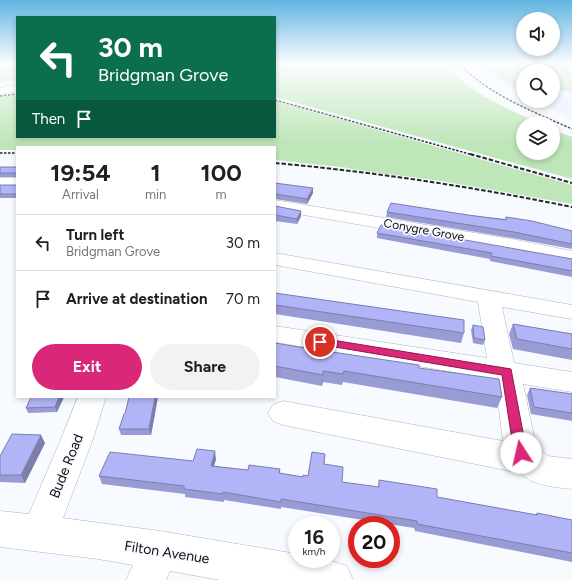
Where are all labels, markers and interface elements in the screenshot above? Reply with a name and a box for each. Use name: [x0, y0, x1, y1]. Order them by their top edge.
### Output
map controls: [516, 12, 560, 160]
button: sound: [516, 12, 560, 56]
text: 30 m: [98, 30, 163, 64]
icon: left: [32, 32, 84, 84]
text: Bridgman Grove: [98, 64, 228, 86]
button: search: [516, 64, 560, 108]
icon: arrive: [73, 108, 95, 130]
text: Then: [32, 110, 65, 128]
button: layers: [516, 116, 560, 160]
text: 19:54: [50, 158, 111, 187]
text: 1: [151, 158, 161, 187]
text: 100: [201, 158, 242, 187]
text: Arrival: [62, 187, 99, 202]
text: min: [145, 187, 166, 202]
text: m: [216, 187, 227, 202]
street label: Conygre Grove: [383, 216, 466, 244]
text: Turn left: [66, 226, 124, 244]
icon: left: [32, 232, 54, 254]
text: 30 m: [226, 234, 260, 252]
text: Bridgman Grove: [66, 244, 160, 259]
icon: arrive: [32, 288, 54, 310]
text: Arrive at destination: [66, 290, 207, 308]
text: 70 m: [226, 290, 260, 308]
pin: [303, 325, 337, 359]
icon: arrive: [309, 331, 331, 353]
button: Exit: [32, 344, 142, 390]
button: Share: [150, 344, 260, 390]
street label: Bude Road: [46, 432, 87, 501]
position arrow: [500, 432, 542, 474]
speed limit sign: 20: [348, 516, 400, 568]
text: 16: [304, 525, 324, 549]
street label: Filton Avenue: [123, 537, 211, 568]
text: km/h: [303, 545, 325, 558]

